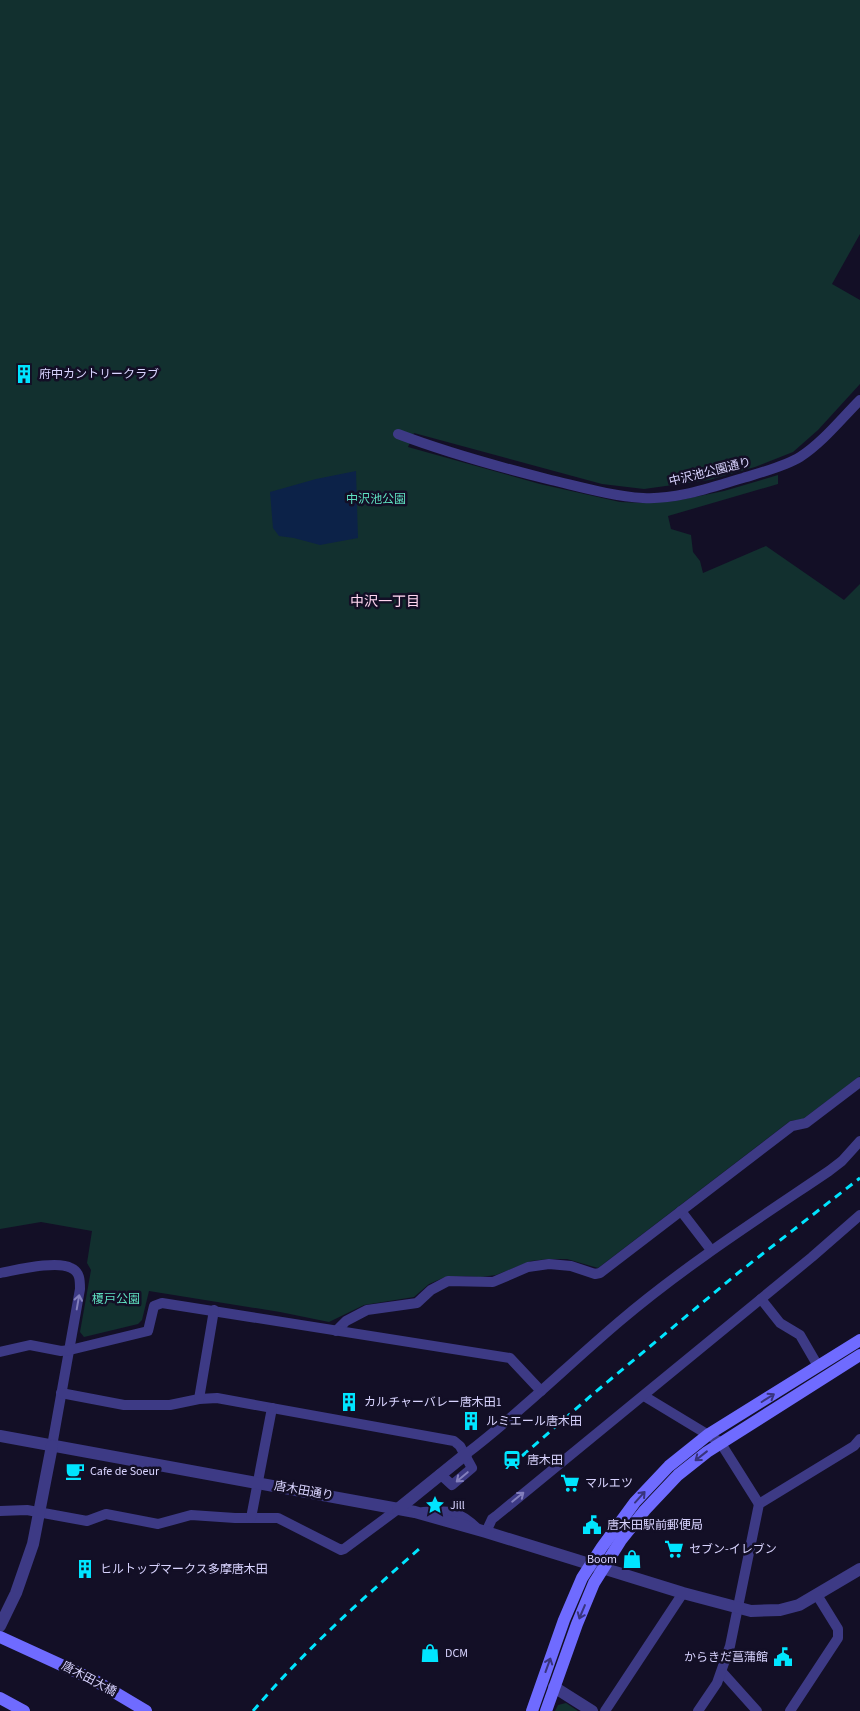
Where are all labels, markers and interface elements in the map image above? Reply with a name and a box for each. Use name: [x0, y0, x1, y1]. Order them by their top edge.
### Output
building icon: 府中カントリークラブ: [13, 363, 35, 385]
place label: 府中カントリークラブ: [39, 366, 159, 383]
street label: 中沢池公園通り: [667, 454, 753, 490]
park label: 中沢池公園: [346, 491, 406, 508]
district label: 中沢一丁目: [350, 592, 420, 612]
park label: 榎戸公園: [92, 1291, 140, 1308]
one-way arrow: [73, 1295, 83, 1311]
building icon: カルチャーバレー唐木田1: [338, 1391, 360, 1413]
one-way arrow: [760, 1392, 774, 1402]
place label: カルチャーバレー唐木田1: [364, 1394, 502, 1411]
building icon: ルミエール唐木田: [460, 1410, 482, 1432]
place label: ルミエール唐木田: [486, 1413, 582, 1430]
station icon: 唐木田: [501, 1449, 523, 1471]
one-way arrow: [695, 1451, 708, 1462]
place label: 唐木田: [527, 1452, 563, 1469]
cafe icon: Cafe de Soeur: [64, 1460, 86, 1482]
place label: Cafe de Soeur: [90, 1463, 160, 1480]
one-way arrow: [456, 1471, 469, 1482]
supermarket icon: マルエツ: [559, 1472, 581, 1494]
place label: マルエツ: [585, 1475, 633, 1492]
street label: 唐木田通り: [273, 1477, 335, 1505]
one-way arrow: [634, 1490, 646, 1503]
one-way arrow: [512, 1492, 525, 1503]
place icon: Jill: [424, 1494, 446, 1516]
place label: Jill: [450, 1497, 465, 1514]
public building icon: 唐木田駅前郵便局: [581, 1514, 603, 1536]
place label: 唐木田駅前郵便局: [607, 1517, 703, 1534]
supermarket icon: セブン-イレブン: [663, 1538, 685, 1560]
place label: セブン-イレブン: [689, 1541, 777, 1558]
shop icon: Boom: [621, 1548, 643, 1570]
place label: Boom: [587, 1551, 617, 1568]
building icon: ヒルトップマークス多摩唐木田: [74, 1558, 96, 1580]
place label: ヒルトップマークス多摩唐木田: [100, 1561, 268, 1578]
one-way arrow: [576, 1604, 586, 1619]
shop icon: DCM: [419, 1642, 441, 1664]
place label: DCM: [445, 1645, 468, 1662]
public building icon: からきだ菖蒲館: [772, 1646, 794, 1668]
place label: からきだ菖蒲館: [684, 1649, 768, 1666]
street label: 唐木田大橋: [59, 1657, 119, 1701]
one-way arrow: [544, 1658, 553, 1673]

